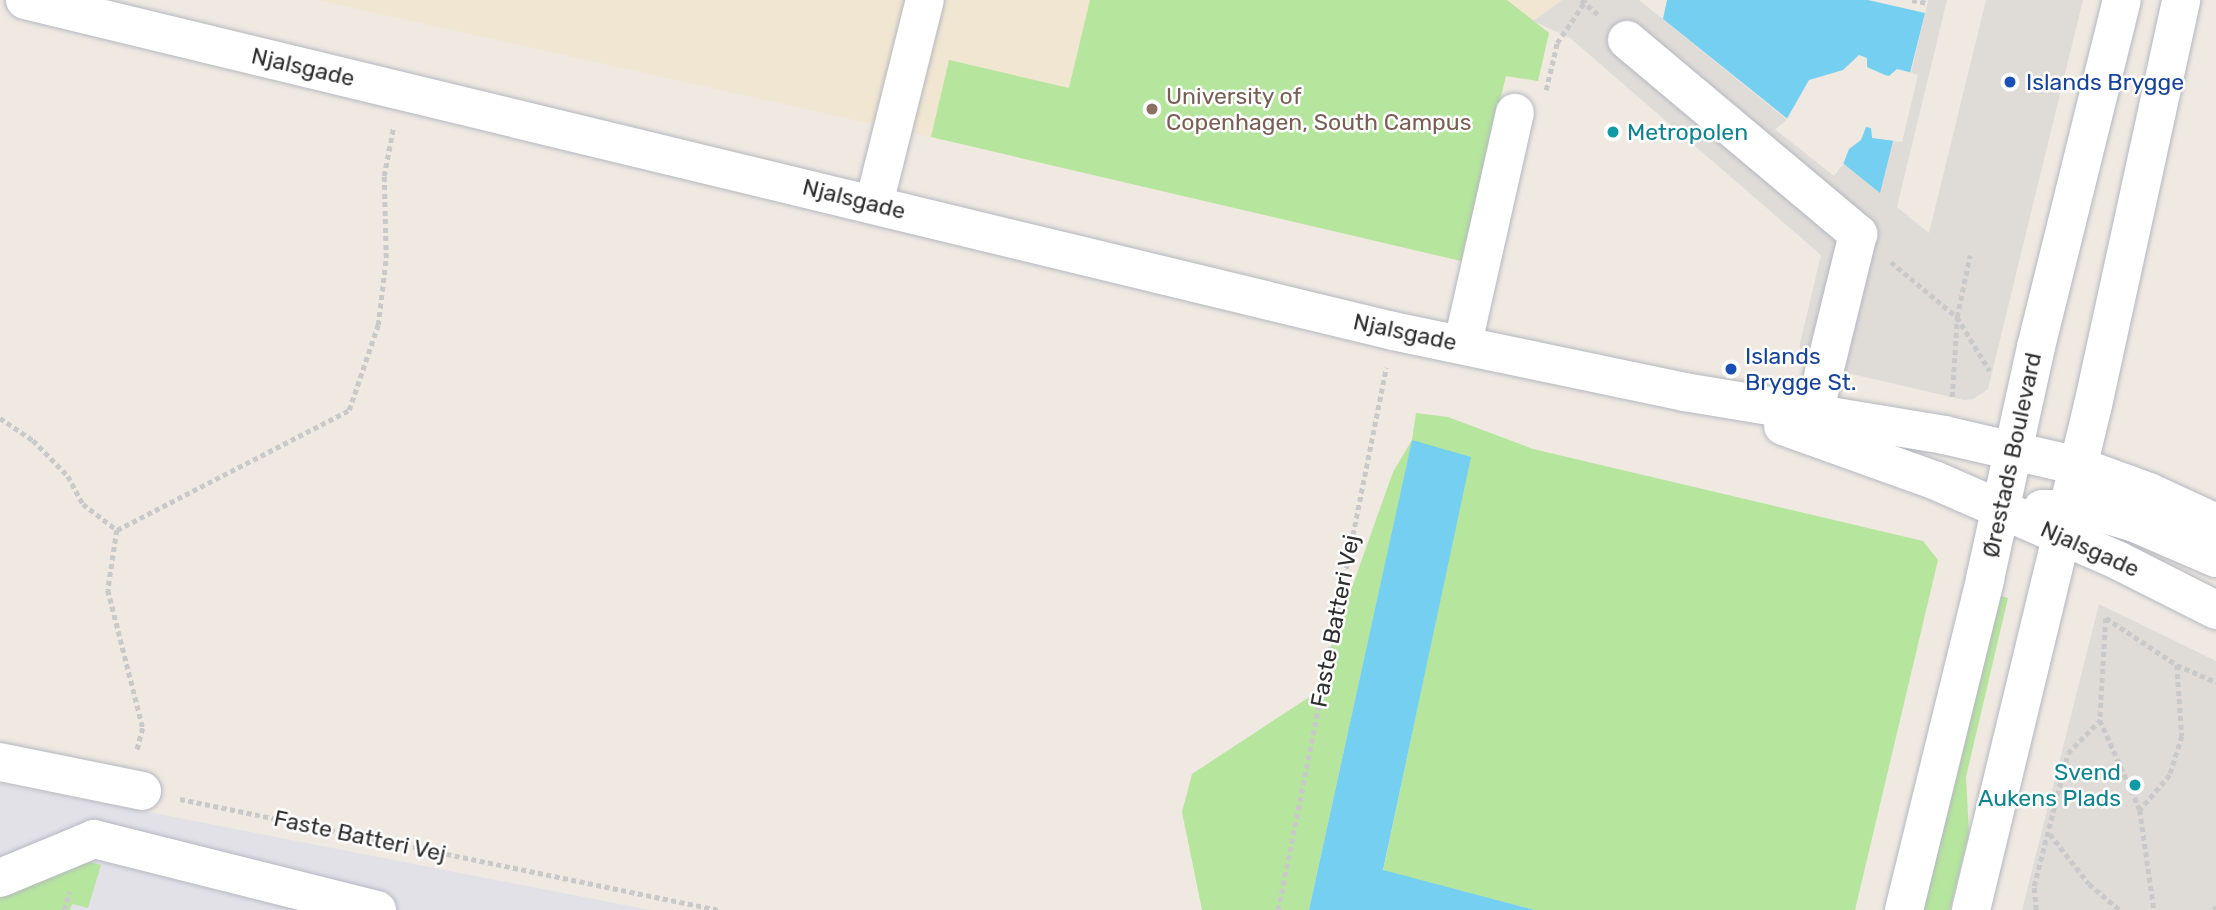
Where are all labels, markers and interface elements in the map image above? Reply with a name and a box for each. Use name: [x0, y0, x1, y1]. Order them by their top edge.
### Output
street label: Njalsgade: [249, 42, 357, 92]
place label: Islands Brygge: [2026, 68, 2184, 96]
marker: Islands Brygge: [2000, 72, 2020, 92]
place label: University of Copenhagen, South Campus: [1166, 82, 1471, 136]
marker: University of Copenhagen, South Campus: [1144, 101, 1160, 117]
place label: Metropolen: [1627, 118, 1748, 146]
marker: Metropolen: [1605, 124, 1621, 140]
street label: Njalsgade: [800, 173, 908, 225]
street label: Njalsgade: [1351, 308, 1459, 356]
place label: Islands Brygge St.: [1745, 342, 1856, 396]
street label: Ørestads Boulevard: [1977, 350, 2047, 560]
marker: Islands Brygge St.: [1723, 361, 1739, 377]
street label: Njalsgade: [2036, 515, 2144, 583]
street label: Faste Batteri Vej: [1305, 532, 1365, 710]
place label: Svend Aukens Plads: [1978, 758, 2121, 812]
marker: Svend Aukens Plads: [2127, 777, 2143, 793]
street label: Faste Batteri Vej: [271, 804, 449, 868]

